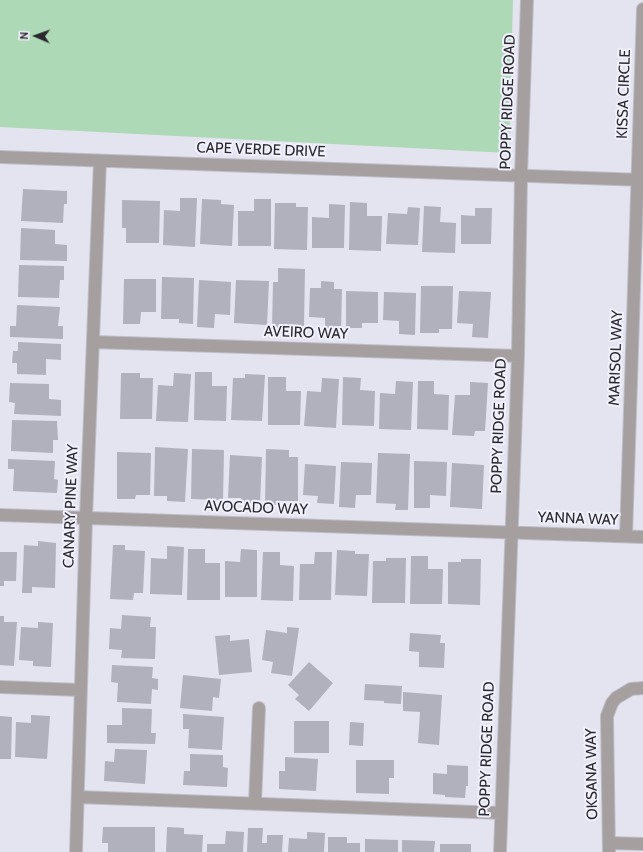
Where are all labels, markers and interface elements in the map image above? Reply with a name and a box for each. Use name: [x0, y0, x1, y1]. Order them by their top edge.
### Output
north arrow: [16, 16, 56, 56]
text: N: [17, 31, 31, 40]
street label: POPPY RIDGE ROAD: [497, 34, 519, 170]
street label: KISSA CIRCLE: [613, 49, 635, 139]
street label: CAPE VERDE DRIVE: [196, 139, 326, 161]
street label: MARISOL WAY: [605, 310, 627, 406]
street label: AVEIRO WAY: [264, 323, 348, 343]
street label: POPPY RIDGE ROAD: [488, 358, 510, 494]
street label: CANARY PINE WAY: [60, 444, 82, 568]
street label: AVOCADO WAY: [204, 497, 308, 519]
street label: YANNA WAY: [537, 509, 619, 529]
street label: POPPY RIDGE ROAD: [476, 681, 498, 817]
street label: OKSANA WAY: [582, 728, 602, 820]

